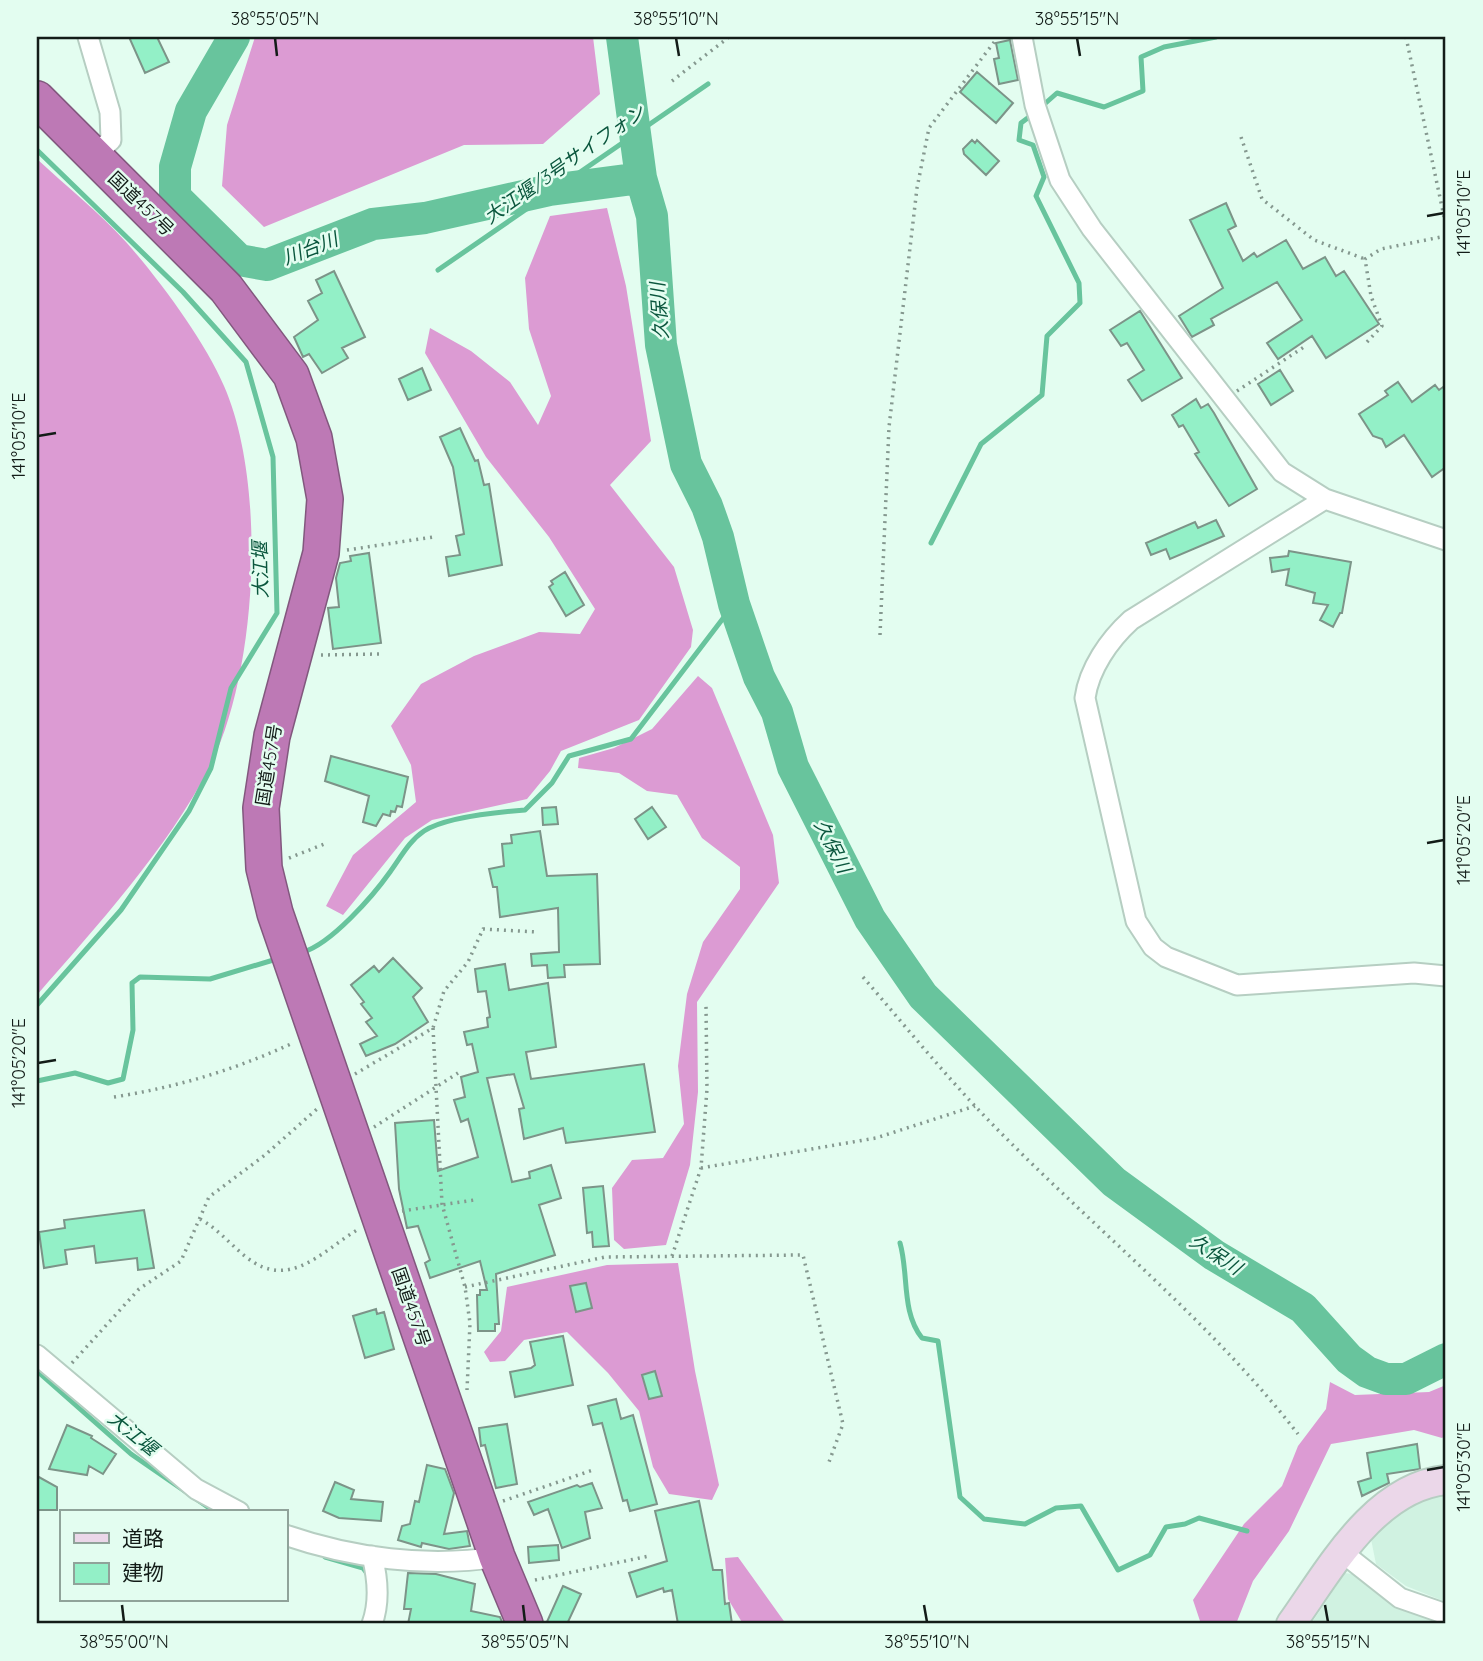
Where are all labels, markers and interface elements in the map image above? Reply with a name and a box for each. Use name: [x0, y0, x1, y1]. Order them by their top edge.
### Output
text: 38°55'05"N: [231, 7, 319, 30]
text: 38°55'10"N: [633, 7, 719, 30]
text: 38°55'15"N: [1035, 7, 1119, 30]
water label: 大江堰/3号サイフォン: [479, 99, 650, 229]
street label: 国道457号: [104, 167, 179, 241]
text: 141°05'10"E: [1452, 170, 1475, 256]
water label: 川台川: [279, 226, 343, 269]
water label: 久保川: [645, 280, 673, 340]
text: 141°05'10"E: [7, 393, 30, 479]
water label: 大江堰: [247, 538, 272, 599]
street label: 国道457号: [251, 722, 286, 808]
text: 141°05'20"E: [1452, 795, 1475, 885]
water label: 久保川: [809, 815, 858, 879]
text: 141°05'20"E: [7, 1018, 30, 1108]
water label: 久保川: [1186, 1228, 1248, 1281]
street label: 国道457号: [387, 1264, 436, 1350]
water label: 大江堰: [103, 1406, 165, 1462]
text: 141°05'30"E: [1452, 1422, 1475, 1512]
legend: [60, 1510, 287, 1602]
text: 道路: [122, 1525, 164, 1551]
text: 建物: [122, 1559, 164, 1585]
text: 38°55'00"N: [79, 1630, 169, 1653]
text: 38°55'05"N: [481, 1630, 569, 1653]
text: 38°55'10"N: [884, 1630, 970, 1653]
text: 38°55'15"N: [1286, 1630, 1370, 1653]

